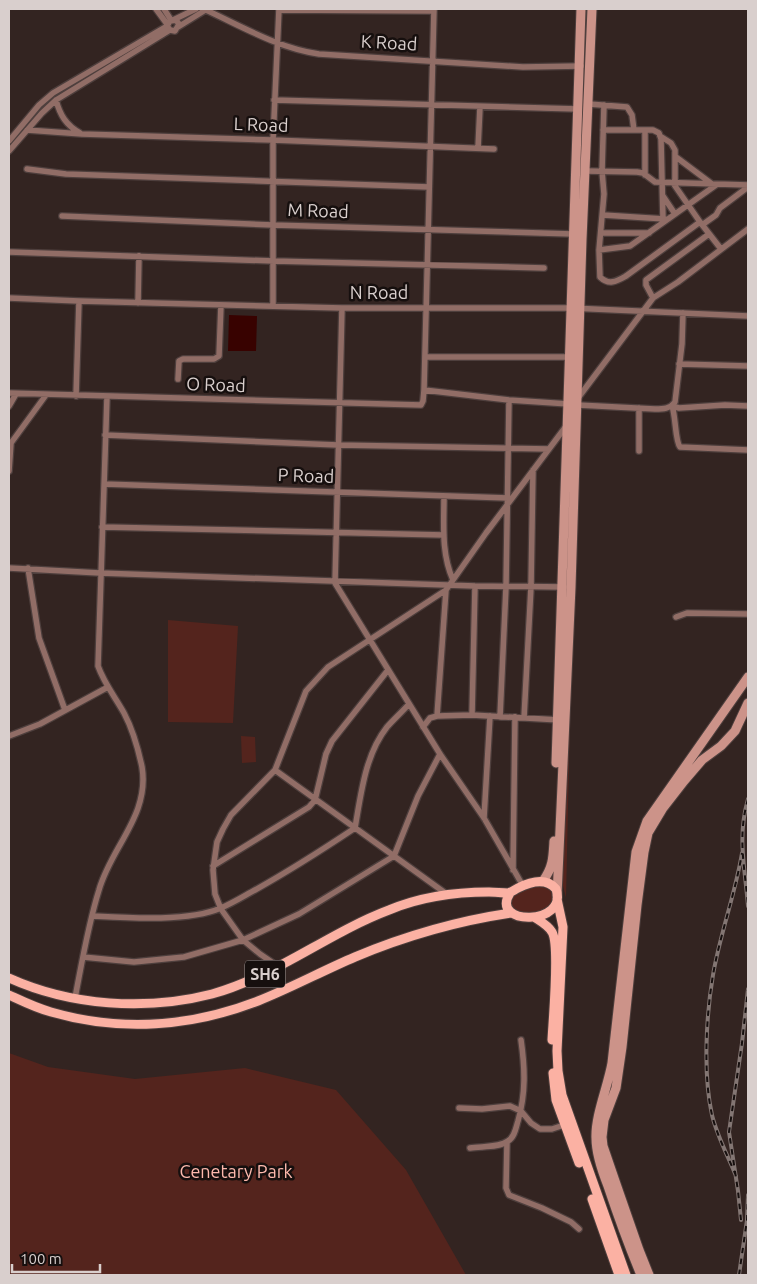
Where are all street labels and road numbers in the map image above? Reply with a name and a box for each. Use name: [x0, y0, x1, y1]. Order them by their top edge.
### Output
street label: K Road: [360, 31, 418, 53]
street label: L Road: [233, 113, 289, 135]
street label: M Road: [287, 199, 349, 221]
street label: N Road: [350, 282, 408, 302]
street label: O Road: [186, 373, 246, 395]
street label: P Road: [278, 464, 335, 486]
road number: SH6: [245, 961, 285, 988]

